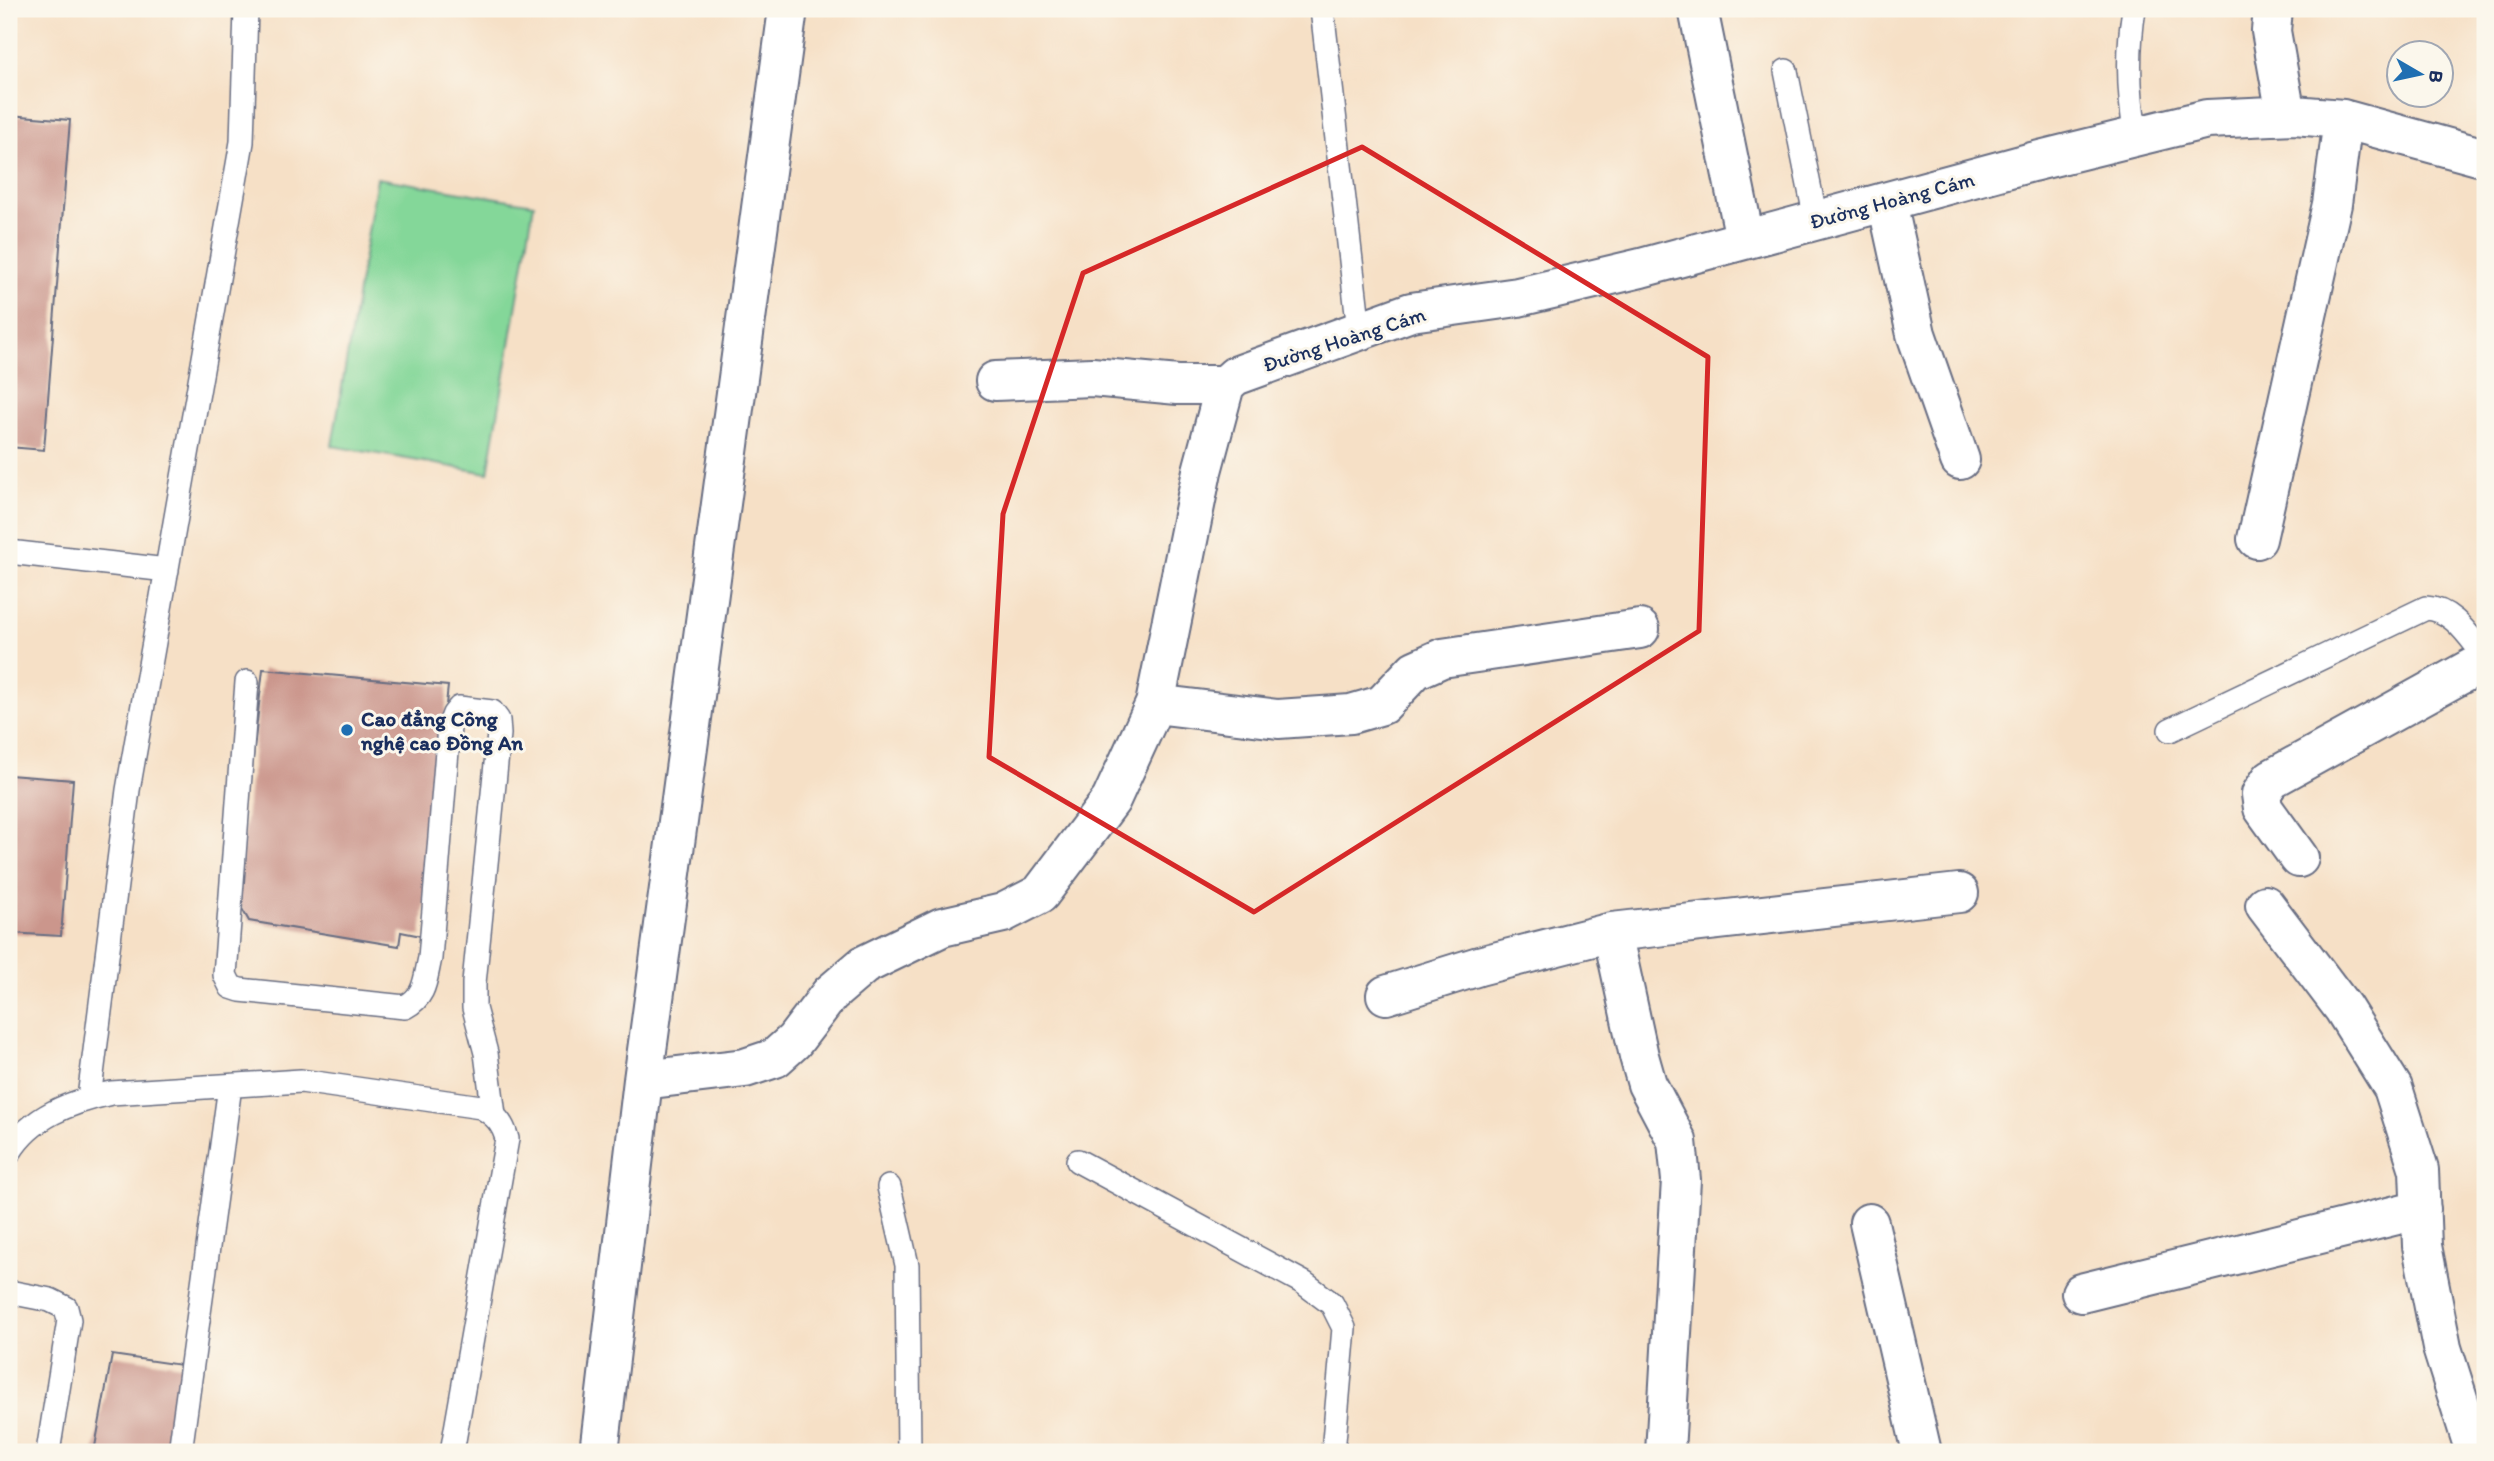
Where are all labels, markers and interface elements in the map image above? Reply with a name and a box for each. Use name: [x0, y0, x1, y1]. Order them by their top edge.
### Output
north arrow: [2386, 38, 2456, 108]
text: B: [2424, 69, 2449, 84]
street label: Đường Hoàng Cám: [1807, 166, 1977, 234]
street label: Đường Hoàng Cám: [1259, 301, 1429, 377]
place label: Cao đẳng Công nghệ cao Đồng An: [360, 706, 523, 756]
marker: Cao đẳng Công nghệ cao Đồng An: [339, 722, 355, 738]

